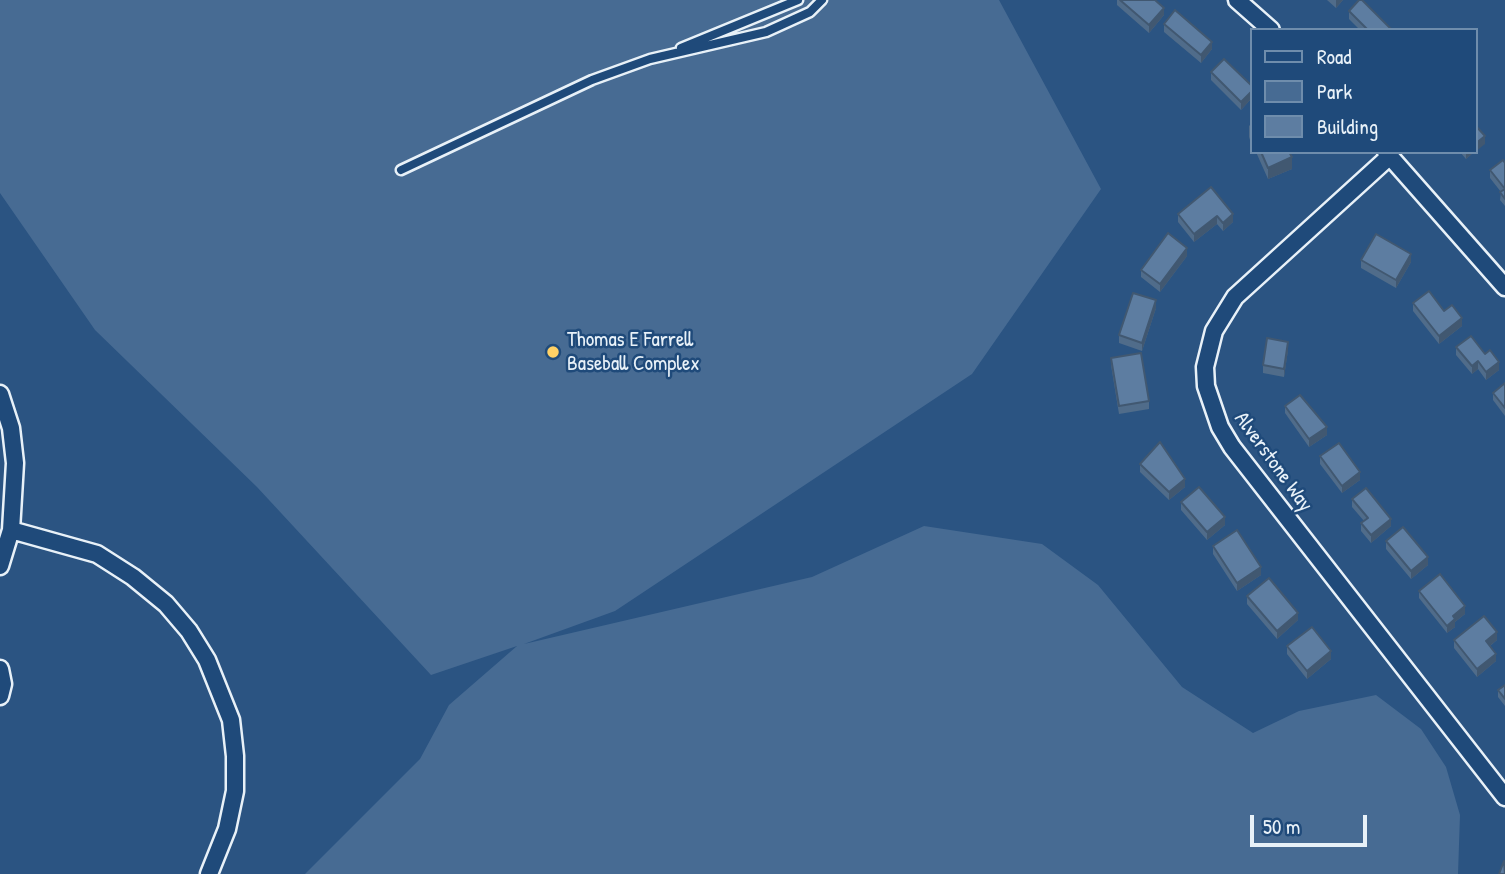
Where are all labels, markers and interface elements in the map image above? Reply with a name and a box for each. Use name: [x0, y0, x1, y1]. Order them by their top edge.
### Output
legend: [1250, 28, 1477, 154]
text: Road: [1317, 42, 1351, 71]
text: Park: [1317, 77, 1352, 106]
text: Building: [1317, 112, 1378, 141]
place label: Thomas E Farrell Baseball Complex: [567, 327, 700, 377]
marker: Thomas E Farrell Baseball Complex: [545, 344, 561, 360]
street label: Alverstone Way: [1228, 407, 1318, 517]
scale bar: [1253, 800, 1370, 844]
text: 50 m: [1263, 812, 1300, 841]

